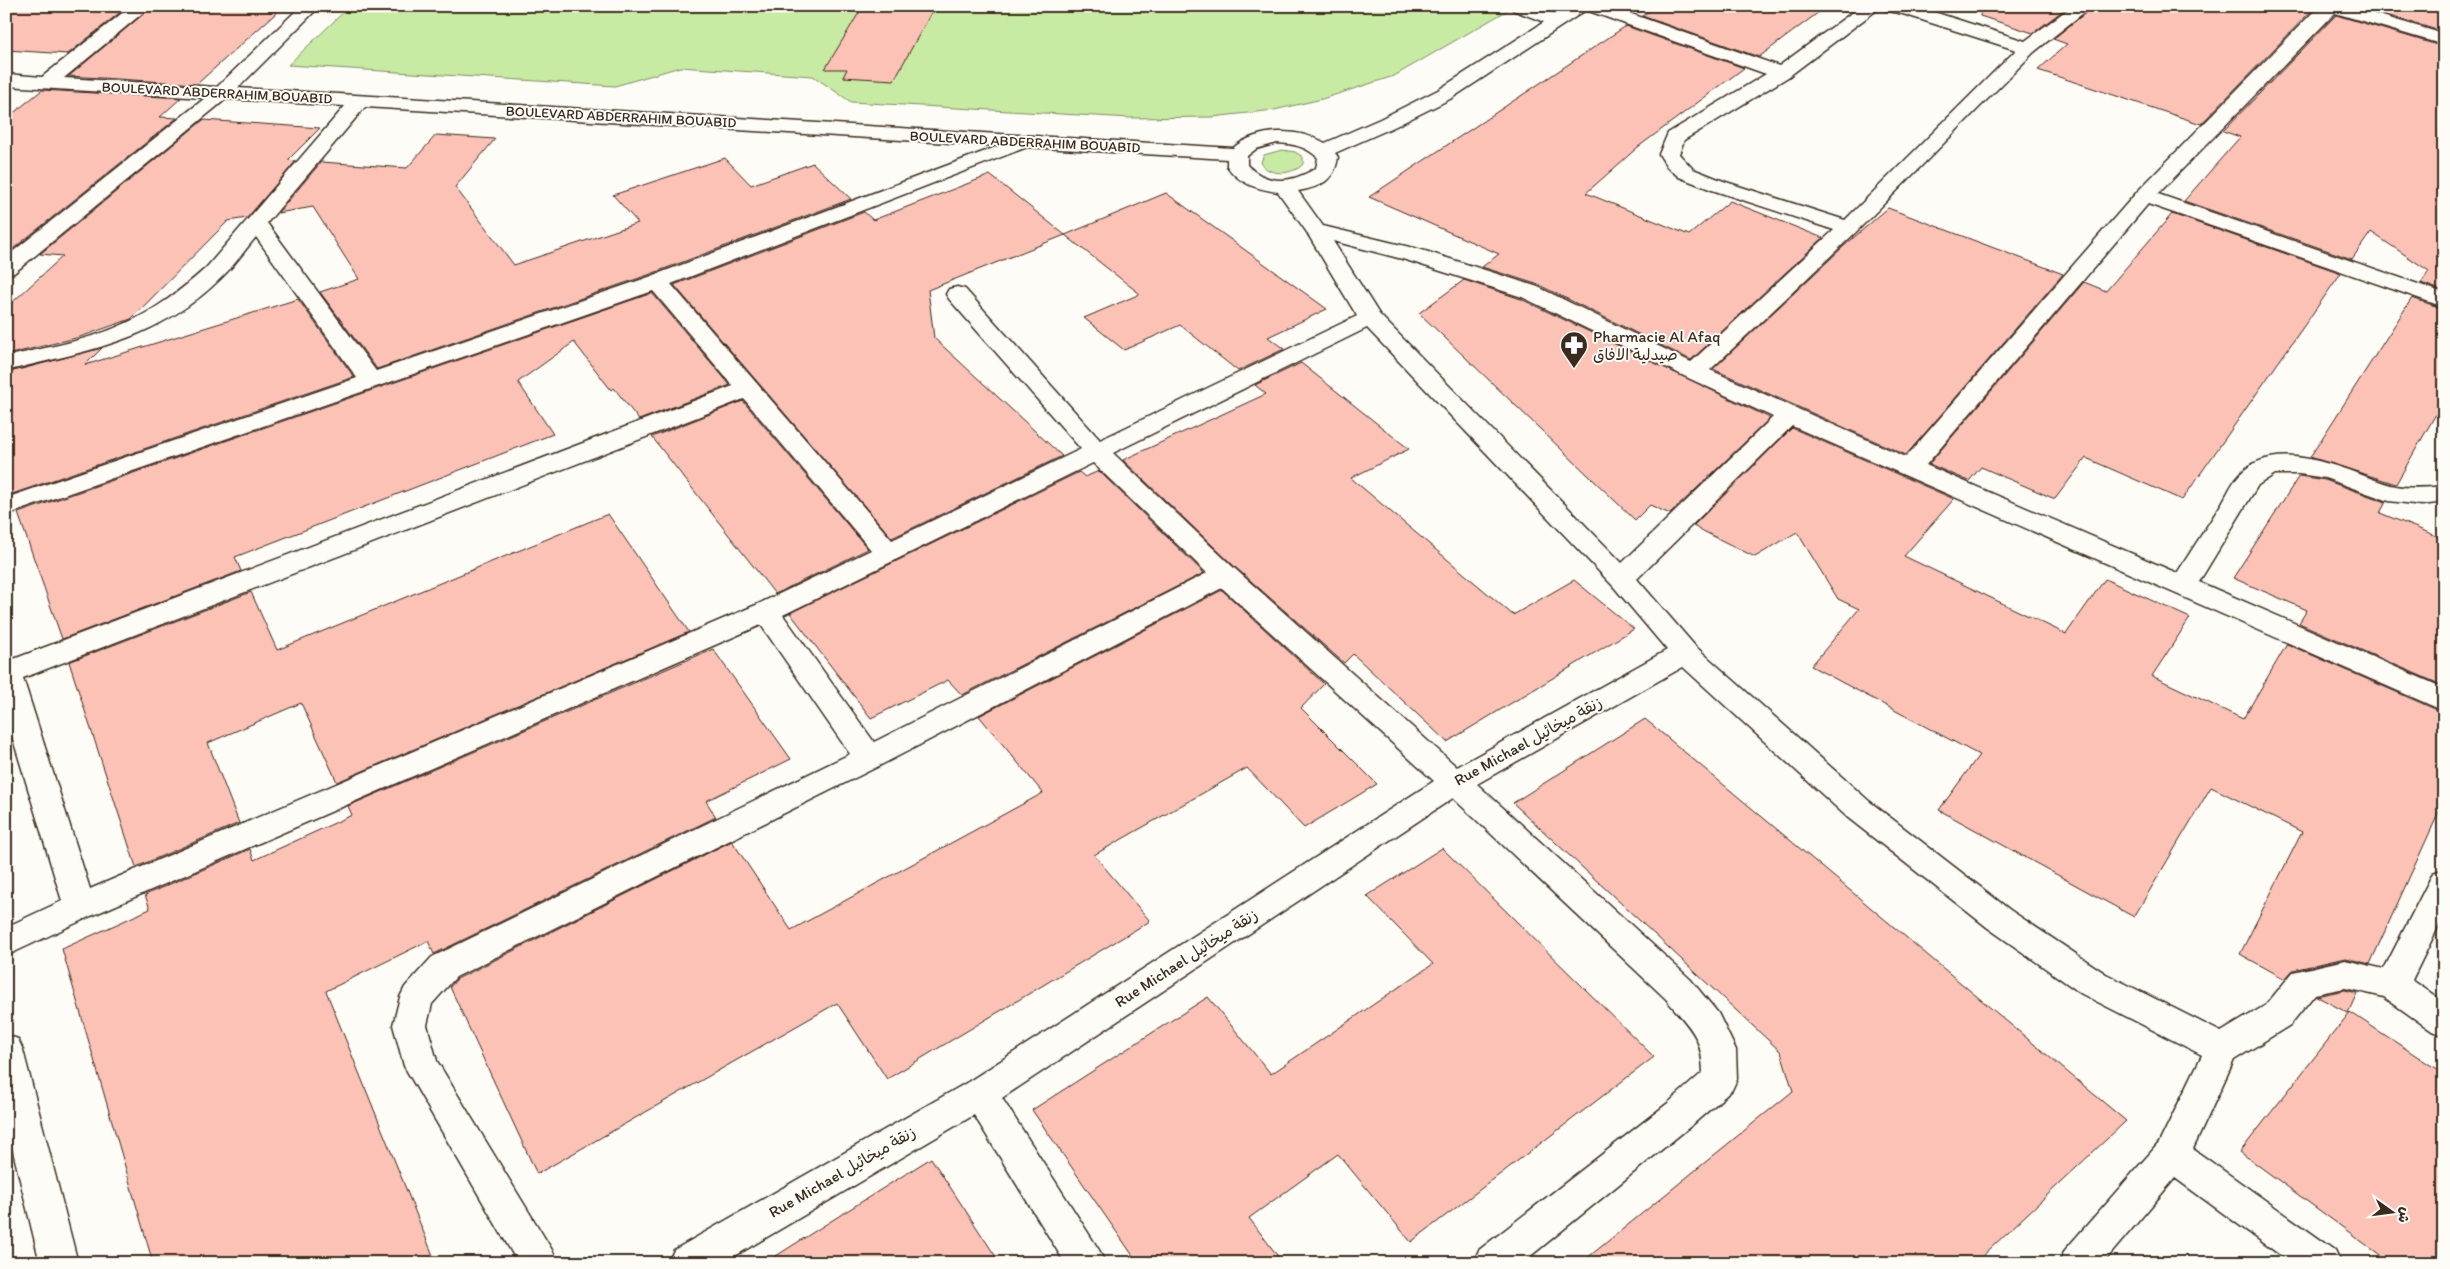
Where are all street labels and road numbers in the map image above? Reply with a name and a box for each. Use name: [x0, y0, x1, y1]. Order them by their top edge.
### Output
street label: BOULEVARD ABDERRAHIM BOUABID: [101, 78, 333, 108]
street label: BOULEVARD ABDERRAHIM BOUABID: [505, 102, 737, 132]
street label: BOULEVARD ABDERRAHIM BOUABID: [909, 127, 1141, 157]
street label: Rue Michael زنقة ميخائيل: [1451, 692, 1605, 790]
street label: Rue Michael زنقة ميخائيل: [1111, 905, 1261, 1011]
street label: Rue Michael زنقة ميخائيل: [765, 1122, 919, 1222]

